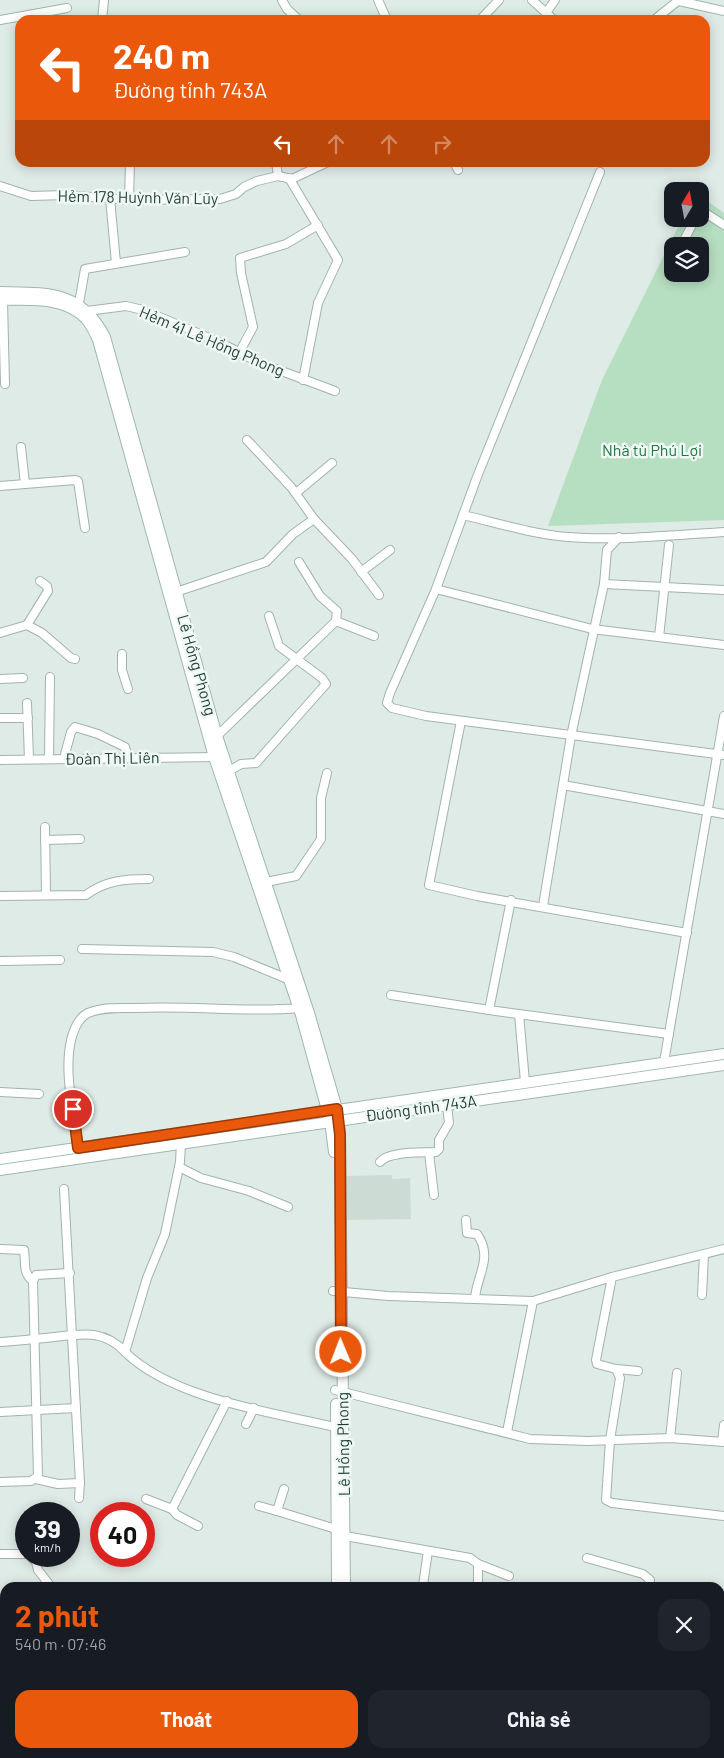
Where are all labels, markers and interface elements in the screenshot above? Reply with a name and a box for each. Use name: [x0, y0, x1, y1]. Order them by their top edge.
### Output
text: 240 m: [113, 34, 210, 76]
icon: left: [30, 35, 95, 100]
text: Đường tỉnh 743A: [113, 76, 267, 102]
icon: left: [269, 130, 297, 158]
icon: ahead: [322, 130, 350, 158]
icon: ahead: [375, 130, 403, 158]
icon: right: [428, 130, 456, 158]
north arrow: [664, 182, 709, 228]
map controls: [664, 182, 709, 282]
street label: Hẻm 178 Huỳnh Văn Lũy: [57, 186, 219, 207]
button: layers: [664, 237, 709, 282]
street label: Hẻm 41 Lê Hồng Phong: [137, 301, 288, 380]
park label: Nhà tù Phú Lợi: [602, 440, 702, 459]
street label: Lê Hồng Phong: [174, 612, 221, 718]
street label: Đoàn Thị Liên: [64, 747, 160, 768]
pin: [52, 1088, 94, 1130]
street label: Đường tỉnh 743A: [364, 1090, 478, 1125]
icon: arrive: [59, 1095, 87, 1123]
position arrow: [314, 1325, 366, 1377]
street label: Lê Hồng Phong: [332, 1392, 353, 1496]
speed limit sign: 40: [90, 1502, 155, 1567]
text: 39: [34, 1513, 61, 1543]
text: km/h: [34, 1540, 61, 1554]
text: 2 phút: [15, 1597, 99, 1633]
button: close: [658, 1599, 710, 1651]
text: 540 m · 07:46: [15, 1634, 106, 1653]
button: Thoát: [15, 1690, 358, 1748]
button: Chia sẻ: [368, 1690, 710, 1748]

